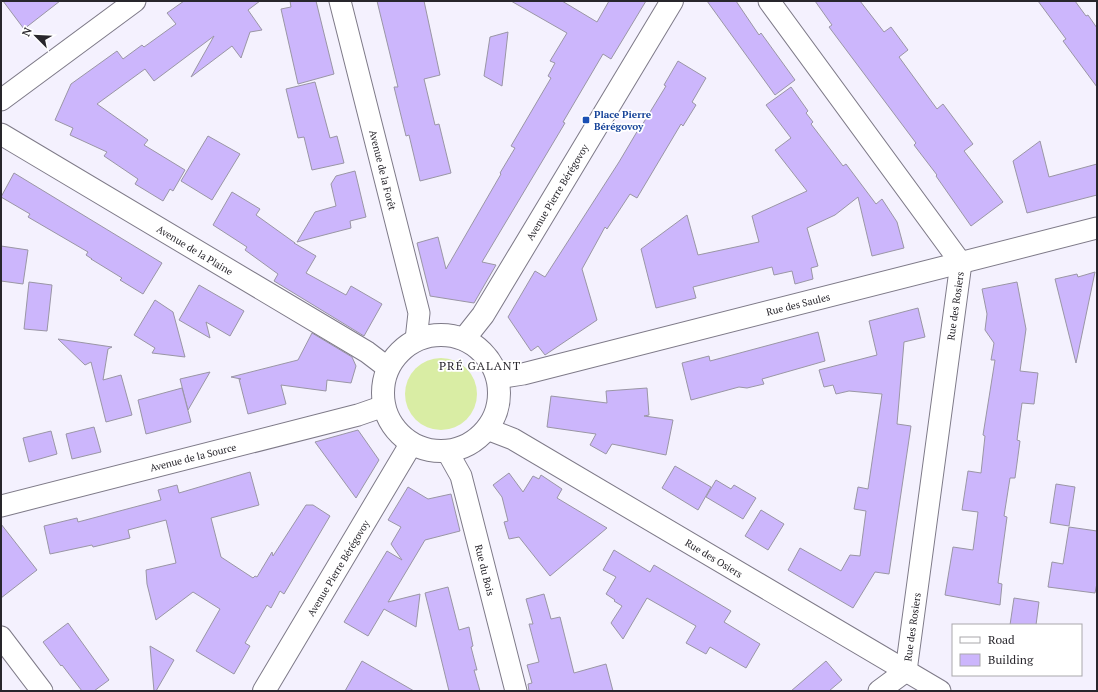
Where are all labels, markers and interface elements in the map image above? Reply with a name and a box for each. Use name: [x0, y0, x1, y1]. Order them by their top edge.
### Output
north arrow: [16, 16, 56, 56]
text: N: [19, 25, 35, 39]
place label: Place Pierre Bérégovoy: [594, 108, 652, 133]
marker: Place Pierre Bérégovoy: [581, 115, 591, 125]
street label: Avenue de la Forêt: [366, 129, 399, 212]
street label: Avenue Pierre Bérégovoy: [523, 141, 592, 243]
street label: Avenue de la Plaine: [154, 223, 235, 278]
street label: Rue des Rosiers: [944, 271, 967, 341]
street label: Rue des Saules: [765, 290, 831, 319]
district label: PRÉ GALANT: [439, 358, 521, 373]
street label: Avenue de la Source: [149, 440, 238, 475]
street label: Avenue Pierre Bérégovoy: [304, 517, 373, 619]
street label: Rue des Osiers: [683, 536, 745, 581]
street label: Rue du Bois: [472, 543, 497, 597]
street label: Rue des Rosiers: [901, 592, 924, 662]
legend: [952, 624, 1082, 676]
text: Road: [988, 632, 1015, 647]
text: Building: [988, 652, 1034, 667]

